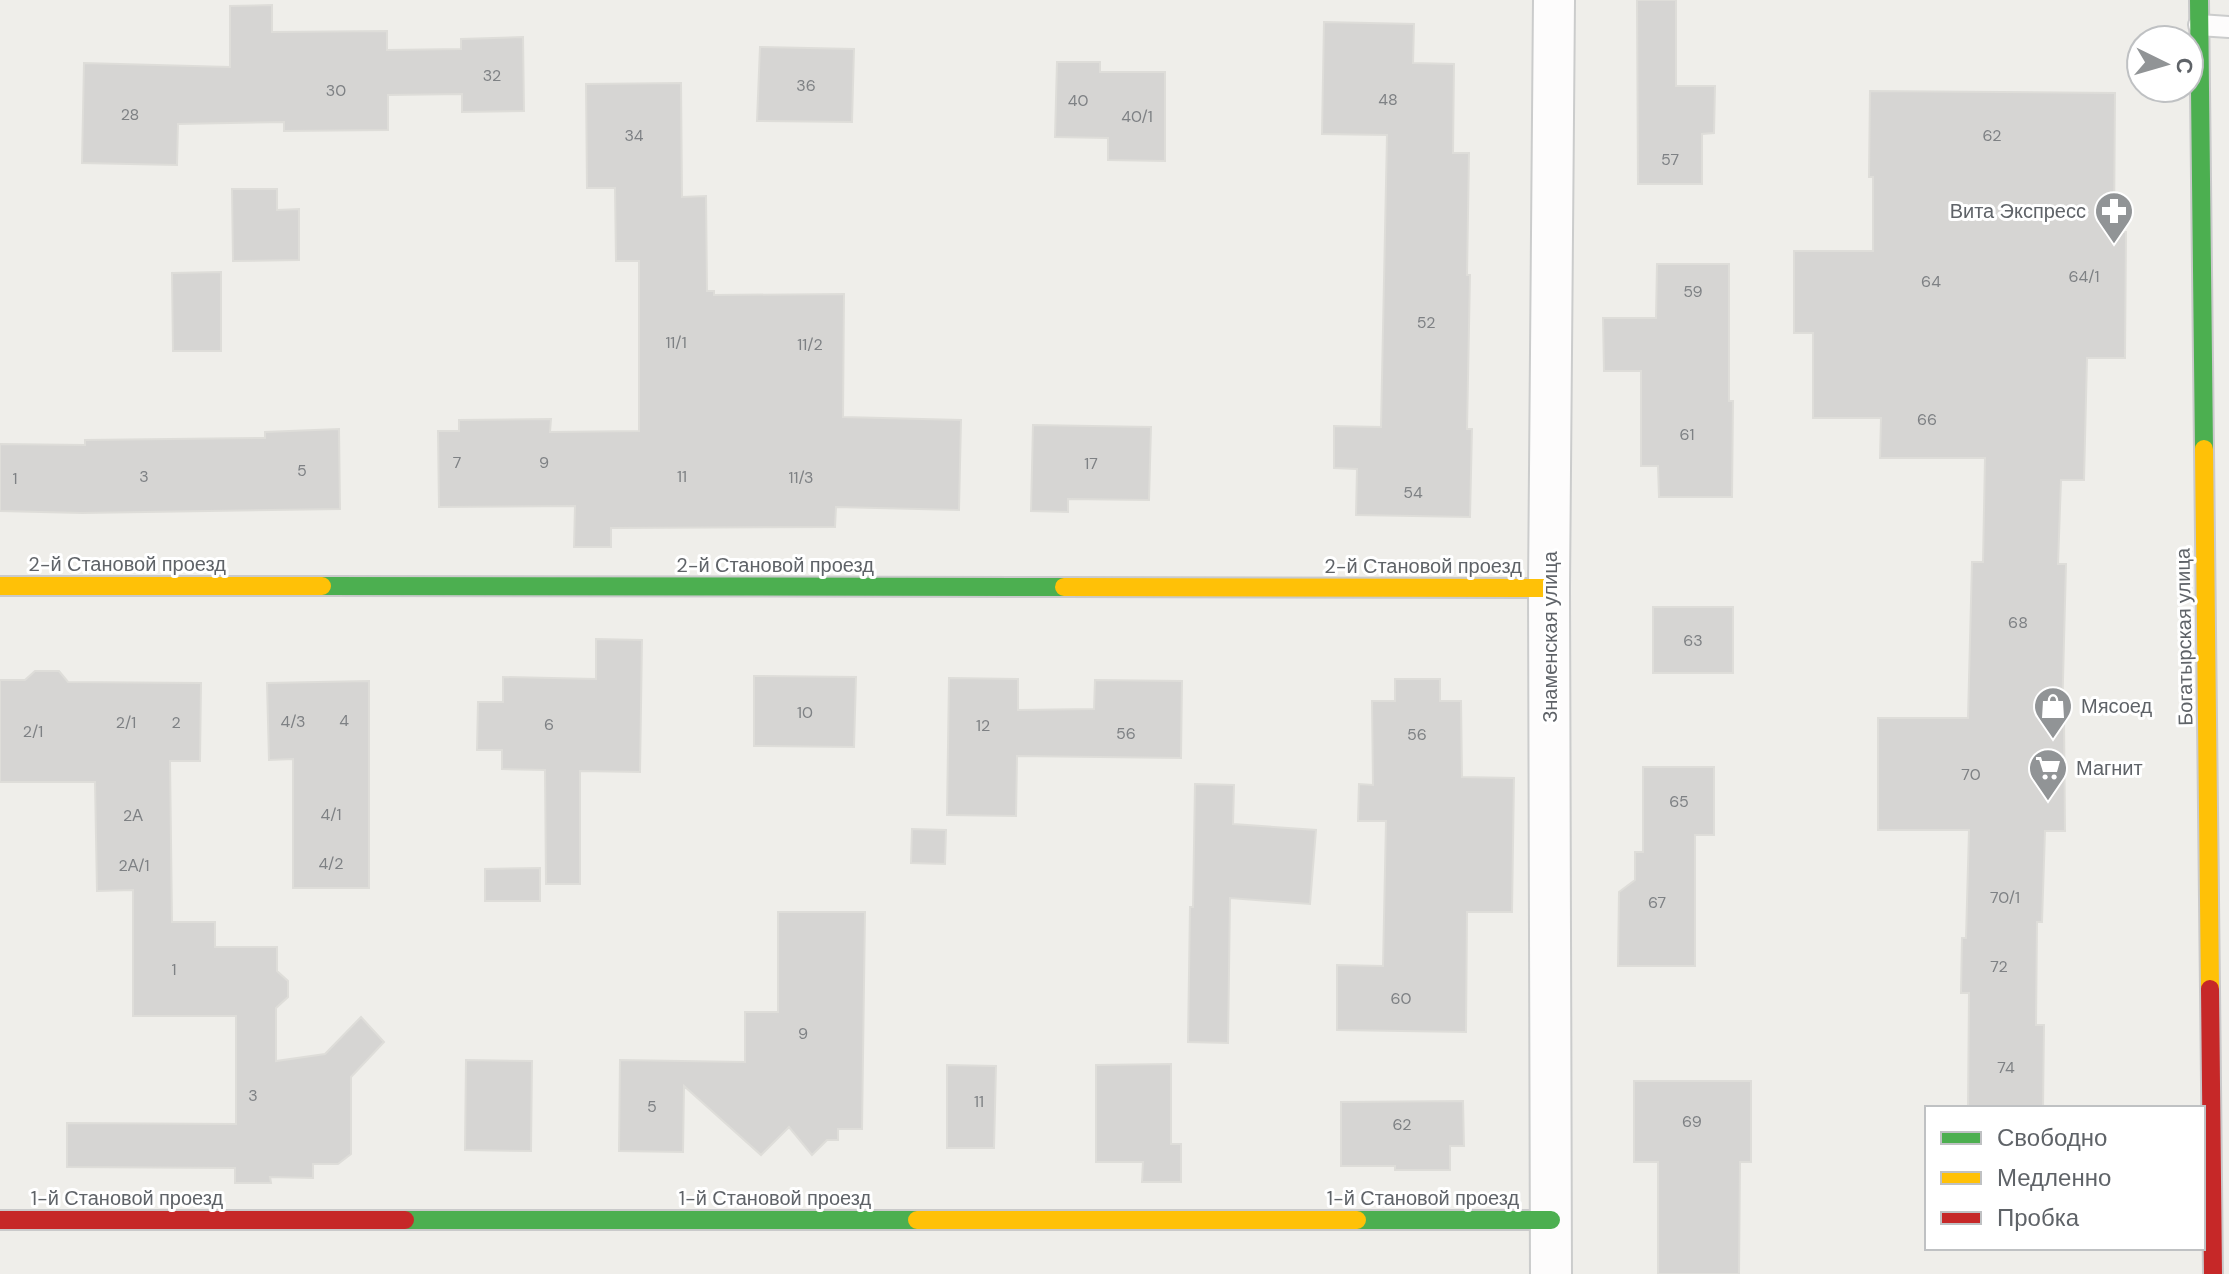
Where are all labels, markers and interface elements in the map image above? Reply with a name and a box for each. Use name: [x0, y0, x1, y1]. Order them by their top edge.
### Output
north arrow: [2125, 24, 2205, 104]
text: С: [2169, 57, 2200, 75]
house number: 32: [483, 65, 501, 86]
house number: 36: [796, 75, 816, 96]
house number: 30: [326, 80, 346, 101]
house number: 48: [1378, 89, 1398, 110]
house number: 40: [1068, 90, 1088, 111]
house number: 28: [121, 104, 139, 125]
house number: 40/1: [1121, 106, 1153, 127]
house number: 34: [624, 125, 644, 146]
house number: 62: [1983, 125, 2001, 146]
house number: 57: [1661, 149, 1679, 170]
pharmacy icon: Вита Экспресс: [2093, 190, 2135, 245]
place label: Вита Экспресс: [1950, 198, 2086, 224]
house number: 64/1: [2068, 266, 2100, 287]
house number: 64: [1921, 271, 1941, 292]
house number: 59: [1683, 281, 1703, 302]
house number: 52: [1417, 312, 1435, 333]
house number: 11/1: [665, 332, 687, 353]
house number: 11/2: [797, 334, 823, 355]
house number: 66: [1917, 409, 1937, 430]
house number: 61: [1679, 424, 1695, 445]
house number: 7: [453, 452, 461, 473]
house number: 9: [539, 452, 549, 473]
house number: 17: [1084, 453, 1098, 474]
house number: 5: [297, 460, 307, 481]
house number: 3: [139, 466, 149, 487]
house number: 11: [677, 466, 687, 487]
house number: 11/3: [788, 467, 814, 488]
house number: 1: [13, 468, 18, 489]
house number: 54: [1403, 482, 1423, 503]
street label: Богатырская улица: [2169, 547, 2199, 726]
street label: Знаменская улица: [1537, 550, 1563, 723]
street label: 2-й Становой проезд: [28, 551, 226, 577]
street label: 2-й Становой проезд: [676, 552, 874, 578]
street label: 2-й Становой проезд: [1324, 553, 1522, 579]
house number: 68: [2008, 612, 2028, 633]
house number: 63: [1683, 630, 1703, 651]
shop icon: Мясоед: [2032, 685, 2074, 740]
place label: Мясоед: [2081, 693, 2153, 719]
house number: 10: [797, 702, 813, 723]
house number: 4: [339, 710, 349, 731]
house number: 4/3: [281, 711, 305, 732]
house number: 2/1: [116, 712, 136, 733]
house number: 2: [171, 712, 181, 733]
house number: 6: [544, 714, 554, 735]
house number: 12: [976, 715, 990, 736]
house number: 2/1: [23, 721, 43, 742]
house number: 56: [1116, 723, 1136, 744]
house number: 56: [1407, 724, 1427, 745]
supermarket icon: Магнит: [2027, 747, 2069, 802]
place label: Магнит: [2076, 755, 2143, 781]
house number: 70: [1961, 764, 1981, 785]
house number: 65: [1669, 791, 1689, 812]
house number: 4/1: [321, 804, 341, 825]
house number: 2А: [123, 805, 143, 826]
house number: 4/2: [318, 853, 344, 874]
house number: 2А/1: [118, 855, 150, 876]
house number: 70/1: [1990, 887, 2020, 908]
house number: 67: [1648, 892, 1666, 913]
house number: 72: [1990, 956, 2008, 977]
house number: 1: [172, 959, 177, 980]
house number: 60: [1391, 988, 1412, 1009]
house number: 9: [798, 1023, 808, 1044]
house number: 74: [1997, 1057, 2015, 1078]
house number: 3: [248, 1085, 258, 1106]
house number: 11: [974, 1091, 984, 1112]
house number: 5: [647, 1096, 657, 1117]
legend: [1925, 1106, 2205, 1250]
house number: 69: [1682, 1111, 1702, 1132]
house number: 62: [1393, 1114, 1411, 1135]
text: Свободно: [1997, 1122, 2107, 1153]
text: Медленно: [1997, 1162, 2111, 1193]
street label: 1-й Становой проезд: [31, 1185, 224, 1211]
street label: 1-й Становой проезд: [679, 1185, 872, 1211]
street label: 1-й Становой проезд: [1327, 1185, 1520, 1211]
text: Пробка: [1997, 1202, 2080, 1233]

